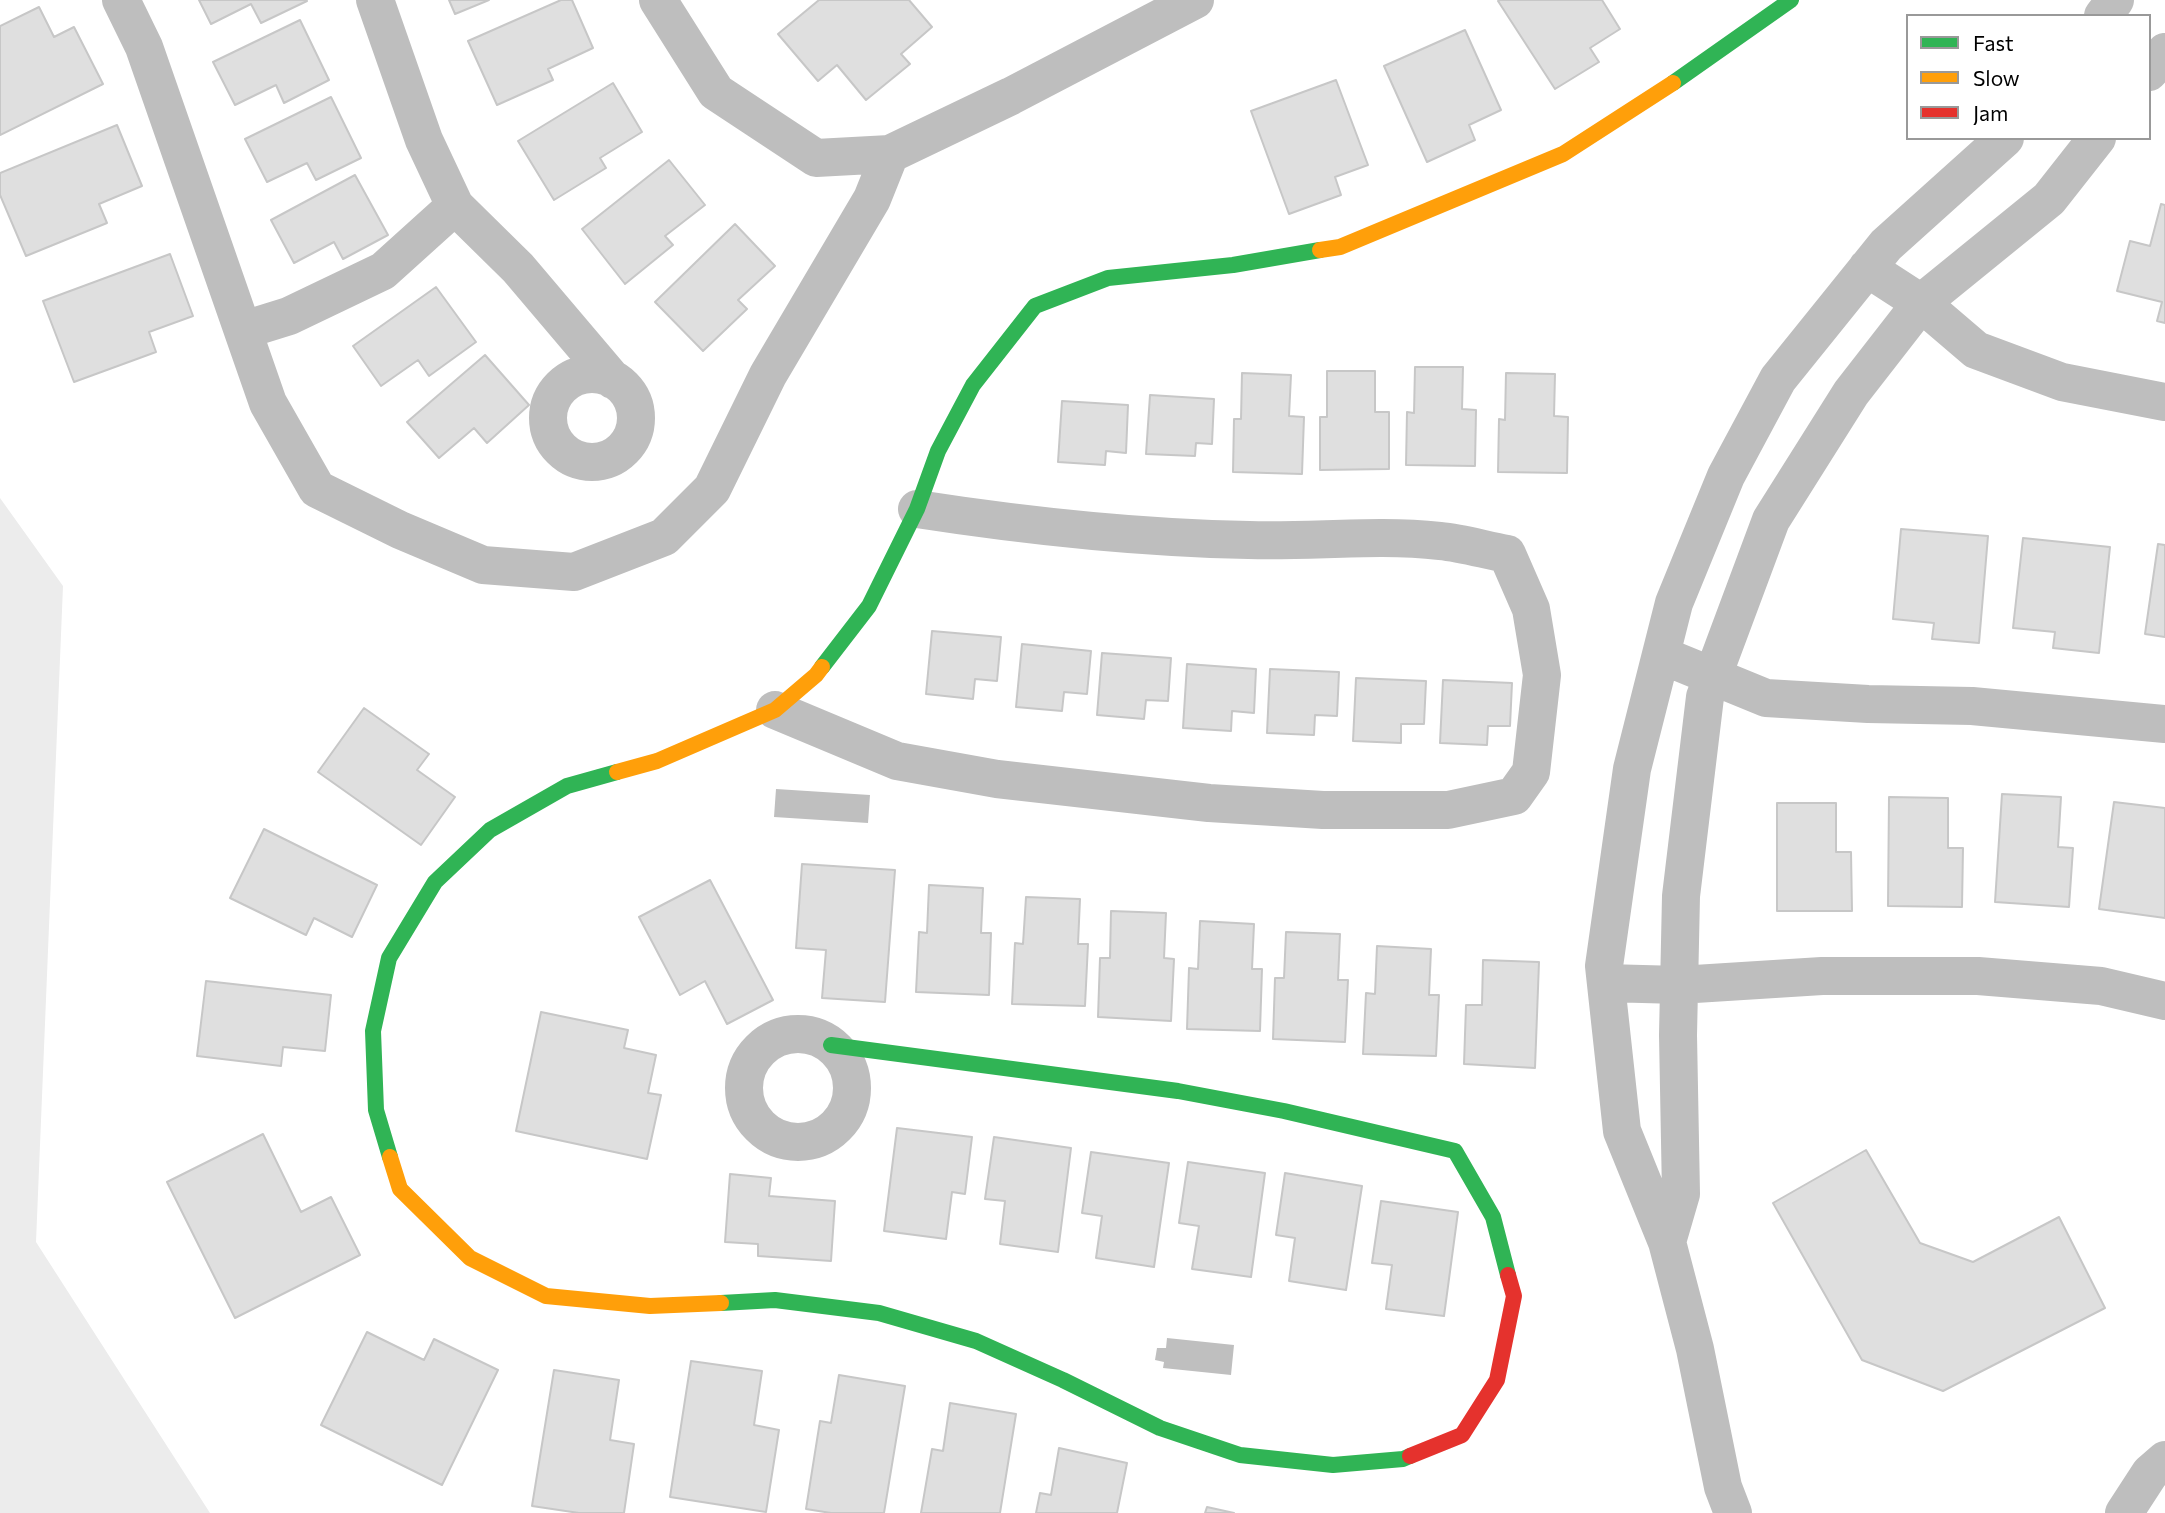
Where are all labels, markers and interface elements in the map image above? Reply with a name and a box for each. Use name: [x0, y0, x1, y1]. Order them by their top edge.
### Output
legend: [1906, 14, 2151, 140]
text: Fast: [1973, 30, 2014, 55]
text: Slow: [1973, 65, 2020, 90]
text: Jam: [1973, 100, 2008, 125]

